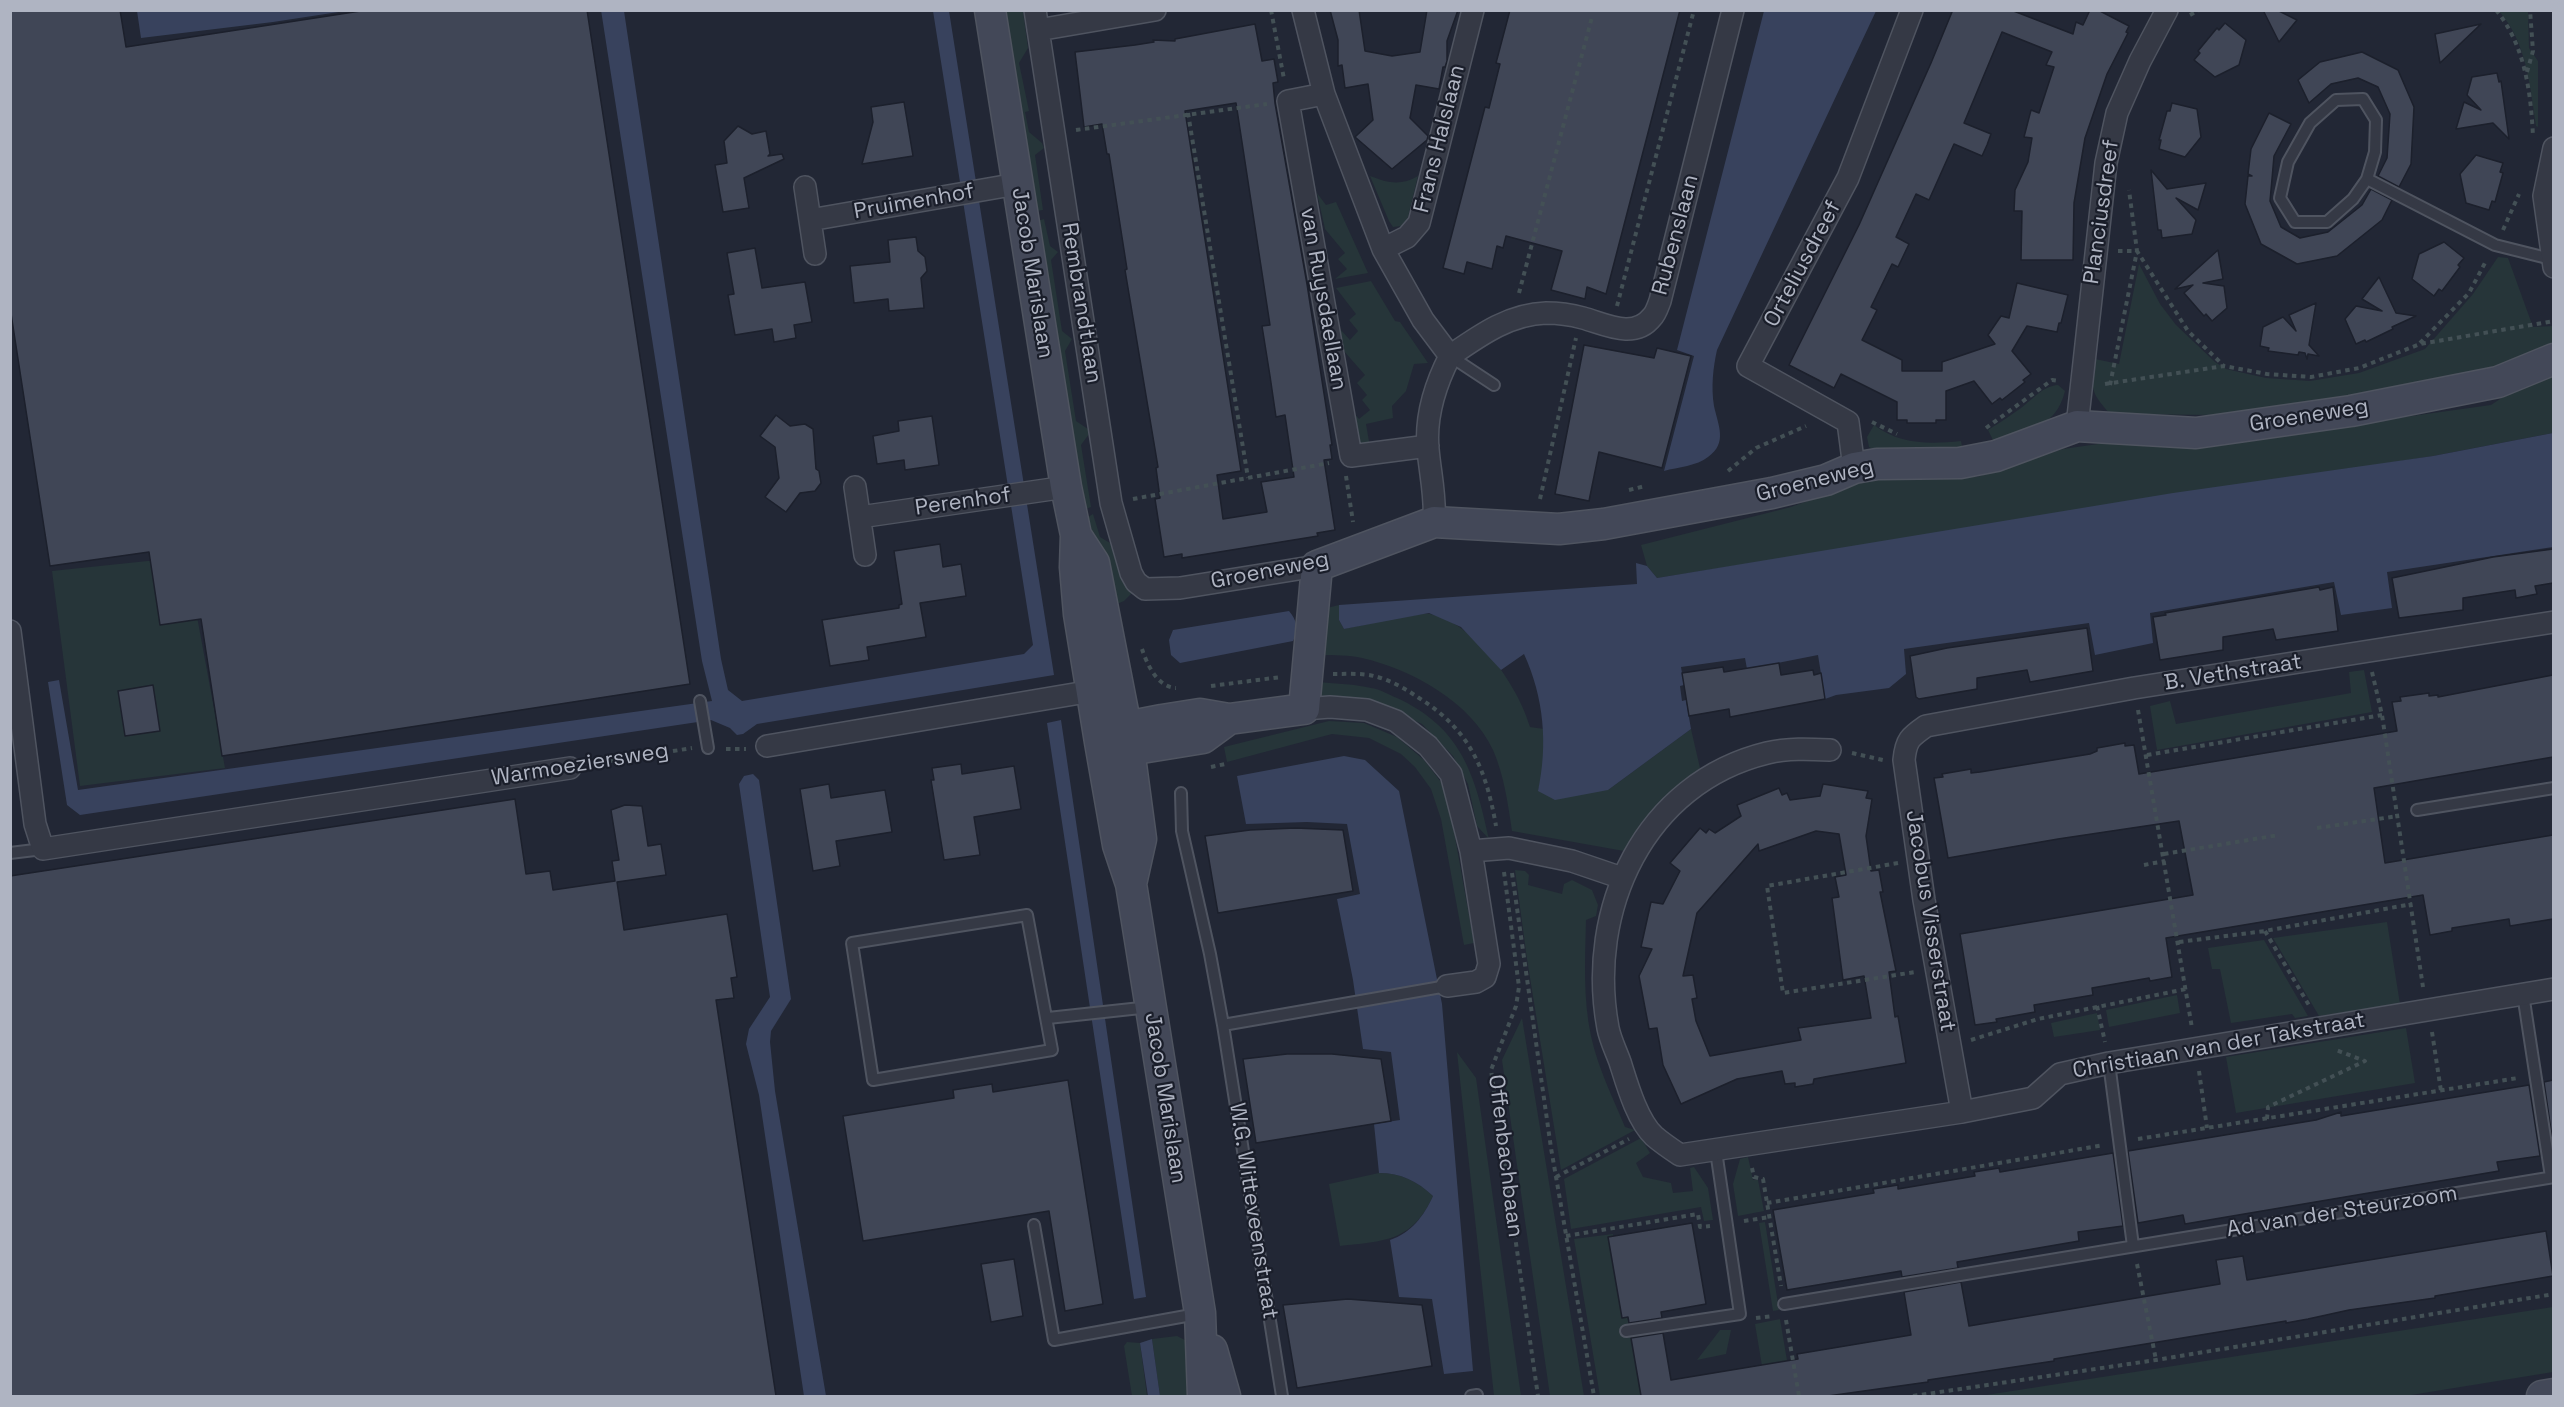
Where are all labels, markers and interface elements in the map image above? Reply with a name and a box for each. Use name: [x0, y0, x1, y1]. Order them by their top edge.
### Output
street label: Frans Halslaan: [1409, 62, 1471, 216]
street label: Planciusdreef: [2079, 138, 2125, 286]
street label: Rubenslaan: [1647, 172, 1705, 298]
street label: Pruimenhof: [852, 178, 976, 226]
street label: Jacob Marislaan: [1005, 186, 1059, 360]
street label: Orteliusdreef: [1759, 196, 1847, 332]
street label: van Ruysdaellaan: [1294, 206, 1352, 392]
street label: Rembrandtlaan: [1055, 221, 1107, 385]
street label: Groeneweg: [2248, 394, 2370, 438]
street label: Groeneweg: [1754, 454, 1876, 508]
street label: Perenhof: [913, 482, 1013, 522]
street label: Groeneweg: [1209, 547, 1331, 595]
street label: B. Vethstraat: [2162, 649, 2304, 697]
street label: Warmoeziersweg: [490, 738, 670, 792]
street label: Jacobus Visserstraat: [1899, 808, 1961, 1034]
street label: Christiaan van der Takstraat: [2071, 1007, 2367, 1085]
street label: Jacob Marislaan: [1138, 1011, 1192, 1185]
street label: Offenbachbaan: [1482, 1073, 1528, 1239]
street label: W.G. Witteveenstraat: [1223, 1101, 1283, 1321]
street label: Ad van der Steurzoom: [2225, 1181, 2459, 1243]

